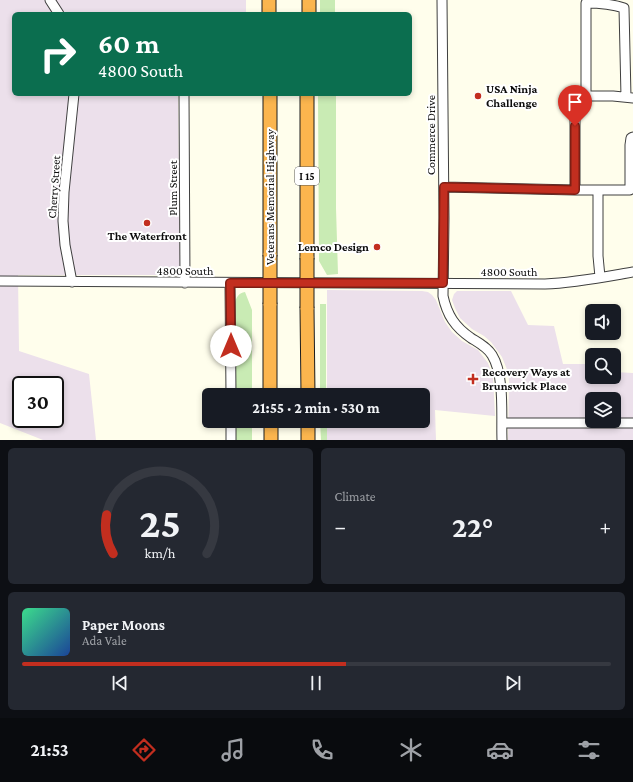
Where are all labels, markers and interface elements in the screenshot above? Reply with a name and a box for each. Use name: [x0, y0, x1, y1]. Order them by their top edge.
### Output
icon: right: [32, 28, 84, 80]
text: 60 m: [98, 28, 159, 59]
text: 4800 South: [98, 61, 183, 81]
place label: USA Ninja Challenge: [486, 82, 538, 110]
pin: [558, 85, 592, 126]
marker: USA Ninja Challenge: [473, 91, 483, 101]
icon: arrive: [564, 91, 586, 113]
street label: Commerce Drive: [424, 95, 438, 175]
street label: Veterans Memorial Highway: [263, 129, 277, 265]
street label: Cherry Street: [45, 154, 63, 219]
street label: Plum Street: [166, 159, 180, 216]
road number: I 15: [295, 167, 319, 185]
marker: The Waterfront: [142, 218, 152, 228]
place label: The Waterfront: [107, 229, 187, 243]
place label: Lemco Design: [298, 240, 369, 254]
marker: Lemco Design: [372, 242, 382, 252]
street label: 4800 South: [157, 264, 214, 278]
street label: 4800 South: [481, 265, 538, 279]
map controls: [585, 304, 621, 428]
button: sound: [585, 304, 621, 340]
position arrow: [210, 325, 252, 367]
button: search: [585, 348, 621, 384]
place label: Recovery Ways at Brunswick Place: [482, 365, 571, 393]
marker: Recovery Ways at Brunswick Place: [467, 373, 479, 385]
speed limit sign: 30: [12, 376, 64, 428]
button: layers: [585, 392, 621, 428]
text: 21:55 · 2 min · 530 m: [252, 400, 380, 416]
text: Climate: [335, 489, 375, 504]
text: 25: [139, 500, 181, 546]
text: 22°: [452, 510, 493, 543]
text: −: [335, 514, 346, 539]
text: +: [599, 514, 611, 539]
text: km/h: [145, 545, 176, 561]
text: Paper Moons: [82, 617, 165, 633]
text: Ada Vale: [82, 633, 127, 648]
icon: previous: [109, 672, 131, 694]
icon: pause: [305, 672, 327, 694]
icon: next: [502, 672, 524, 694]
icon: directions: [130, 736, 158, 764]
icon: music: [219, 736, 247, 764]
icon: phone: [308, 736, 336, 764]
icon: climate: [397, 736, 425, 764]
icon: car: [486, 736, 514, 764]
icon: filters: [575, 736, 603, 764]
text: 21:53: [30, 740, 69, 760]

